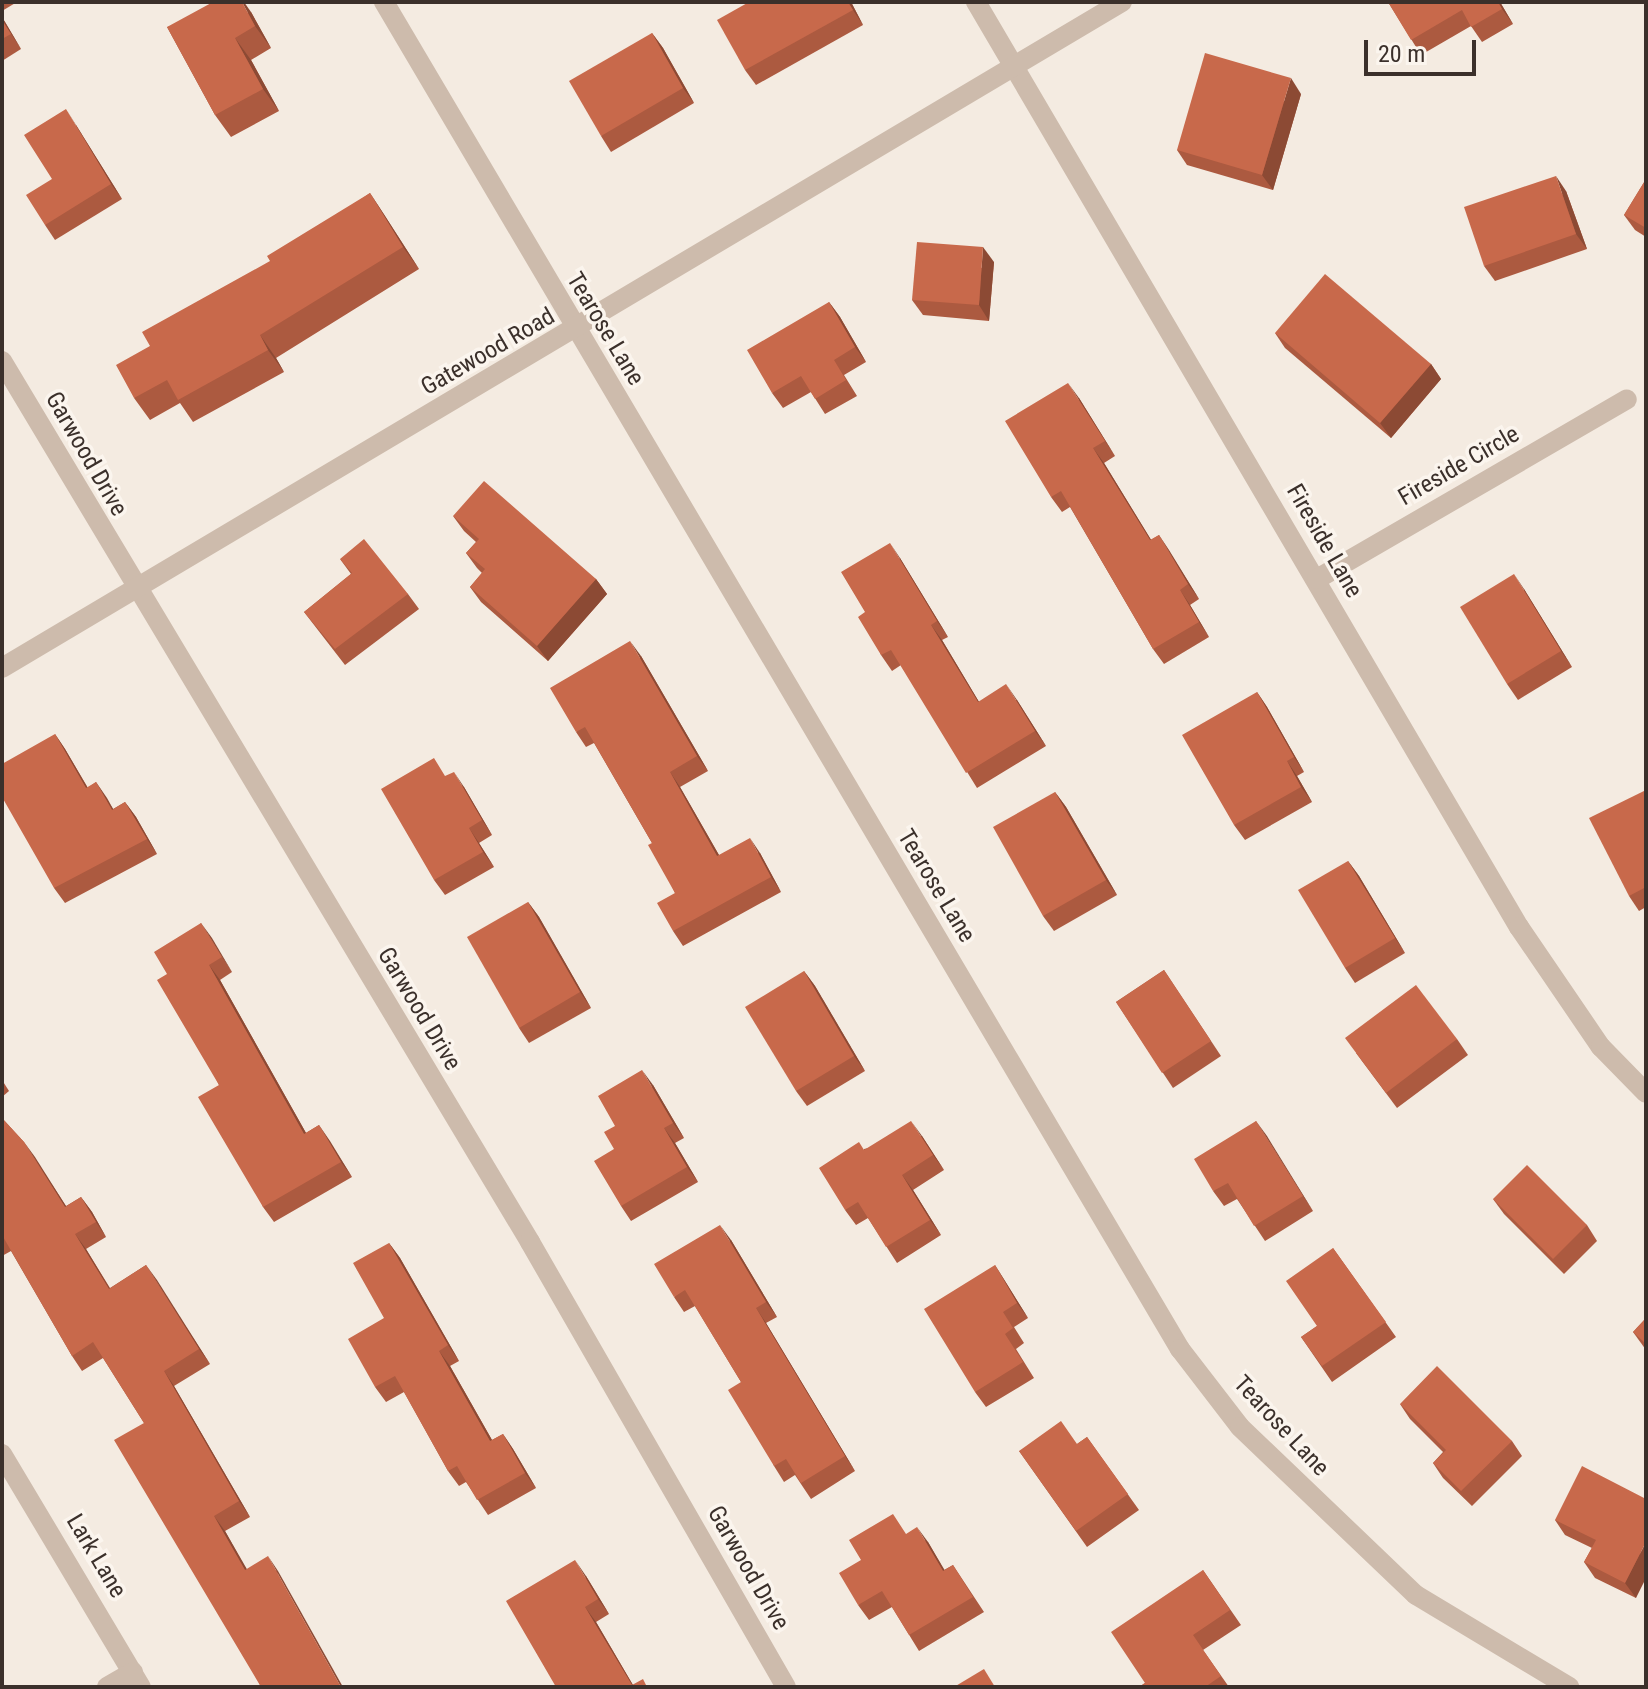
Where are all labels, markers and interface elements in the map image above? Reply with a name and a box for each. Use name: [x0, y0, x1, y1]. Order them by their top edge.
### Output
scale bar: [1368, 24, 1480, 74]
text: 20 m: [1378, 40, 1425, 68]
street label: Tearose Lane: [560, 267, 650, 391]
street label: Gatewood Road: [416, 302, 560, 402]
street label: Garwood Drive: [39, 387, 133, 521]
street label: Fireside Circle: [1394, 420, 1524, 512]
street label: Fireside Lane: [1280, 479, 1368, 603]
street label: Tearose Lane: [891, 824, 981, 948]
street label: Garwood Drive: [371, 942, 467, 1076]
street label: Tearose Lane: [1227, 1370, 1335, 1482]
street label: Garwood Drive: [701, 1501, 795, 1635]
street label: Lark Lane: [60, 1509, 132, 1603]

